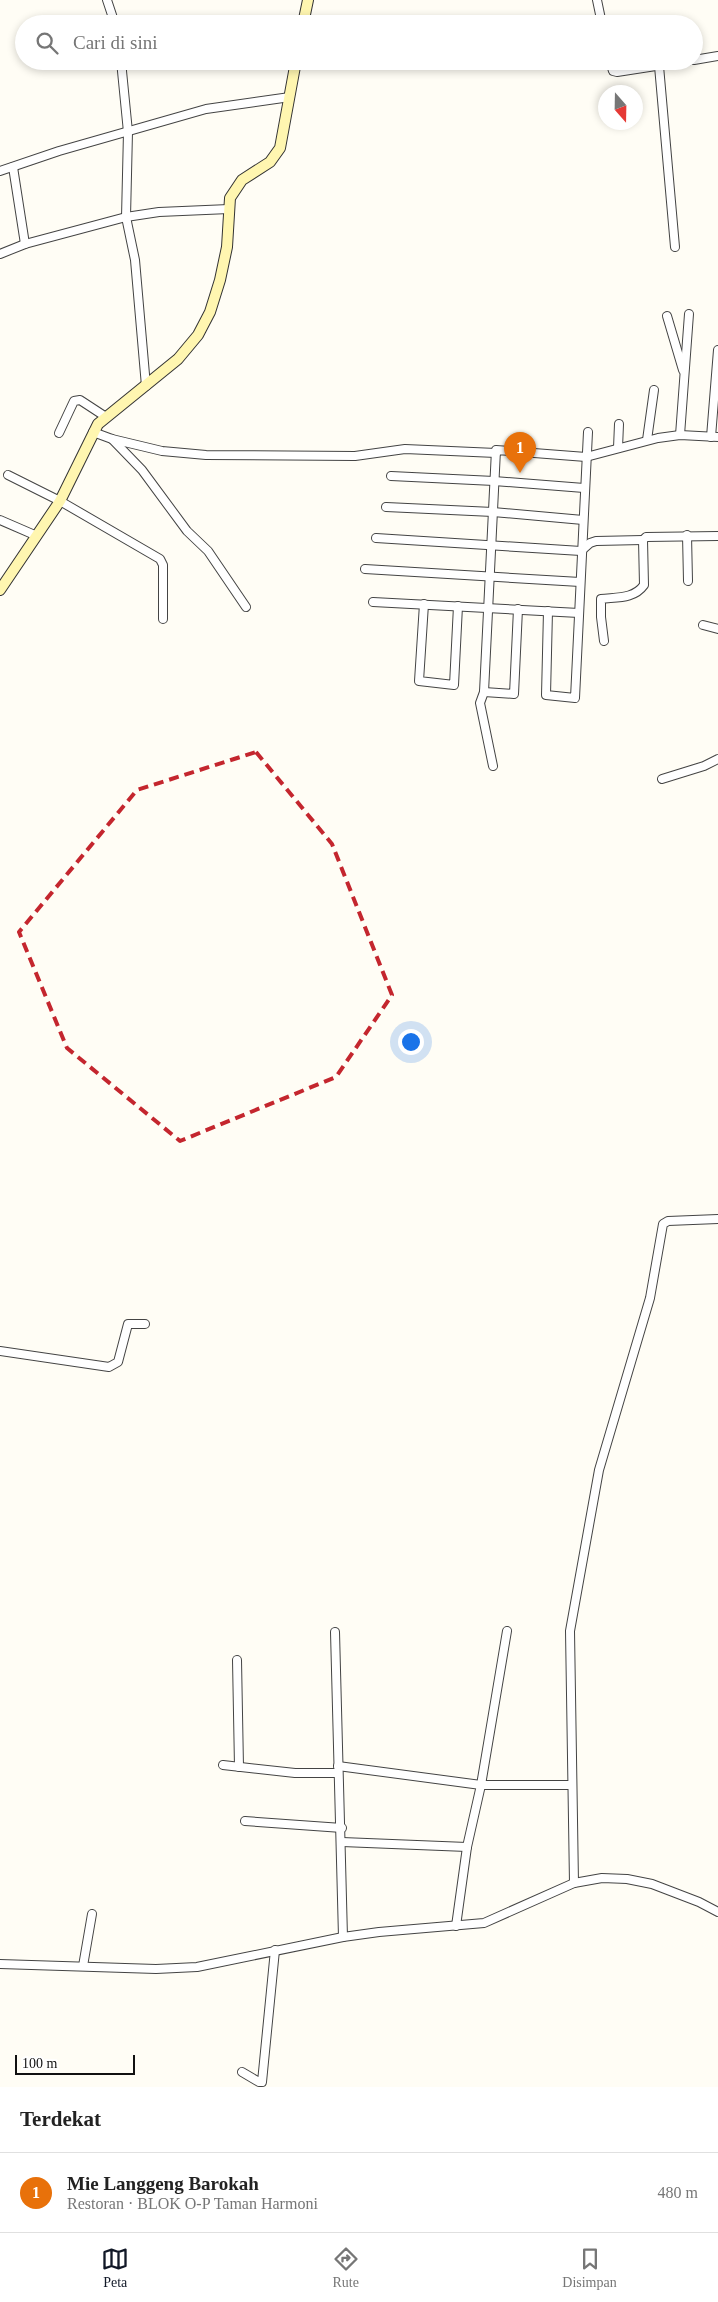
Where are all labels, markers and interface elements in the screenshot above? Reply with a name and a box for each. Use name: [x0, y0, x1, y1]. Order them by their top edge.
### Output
search box: [15, 15, 703, 70]
icon: search: [33, 29, 61, 57]
text: Cari di sini: [73, 32, 157, 53]
north arrow: [598, 85, 643, 130]
pin: 1: [504, 432, 536, 473]
your location: [398, 1029, 424, 1055]
scale bar: [15, 2052, 135, 2075]
text: 100 m: [22, 2056, 57, 2071]
text: Terdekat: [20, 2107, 101, 2131]
text: Mie Langgeng Barokah: [67, 2173, 259, 2194]
text: 1: [32, 2184, 40, 2201]
text: 480 m: [658, 2184, 698, 2201]
text: Restoran · BLOK O-P Taman Harmoni: [67, 2195, 318, 2212]
tab: Peta: [101, 2245, 129, 2291]
tab: Rute: [332, 2245, 360, 2291]
tab: Disimpan: [562, 2245, 617, 2291]

